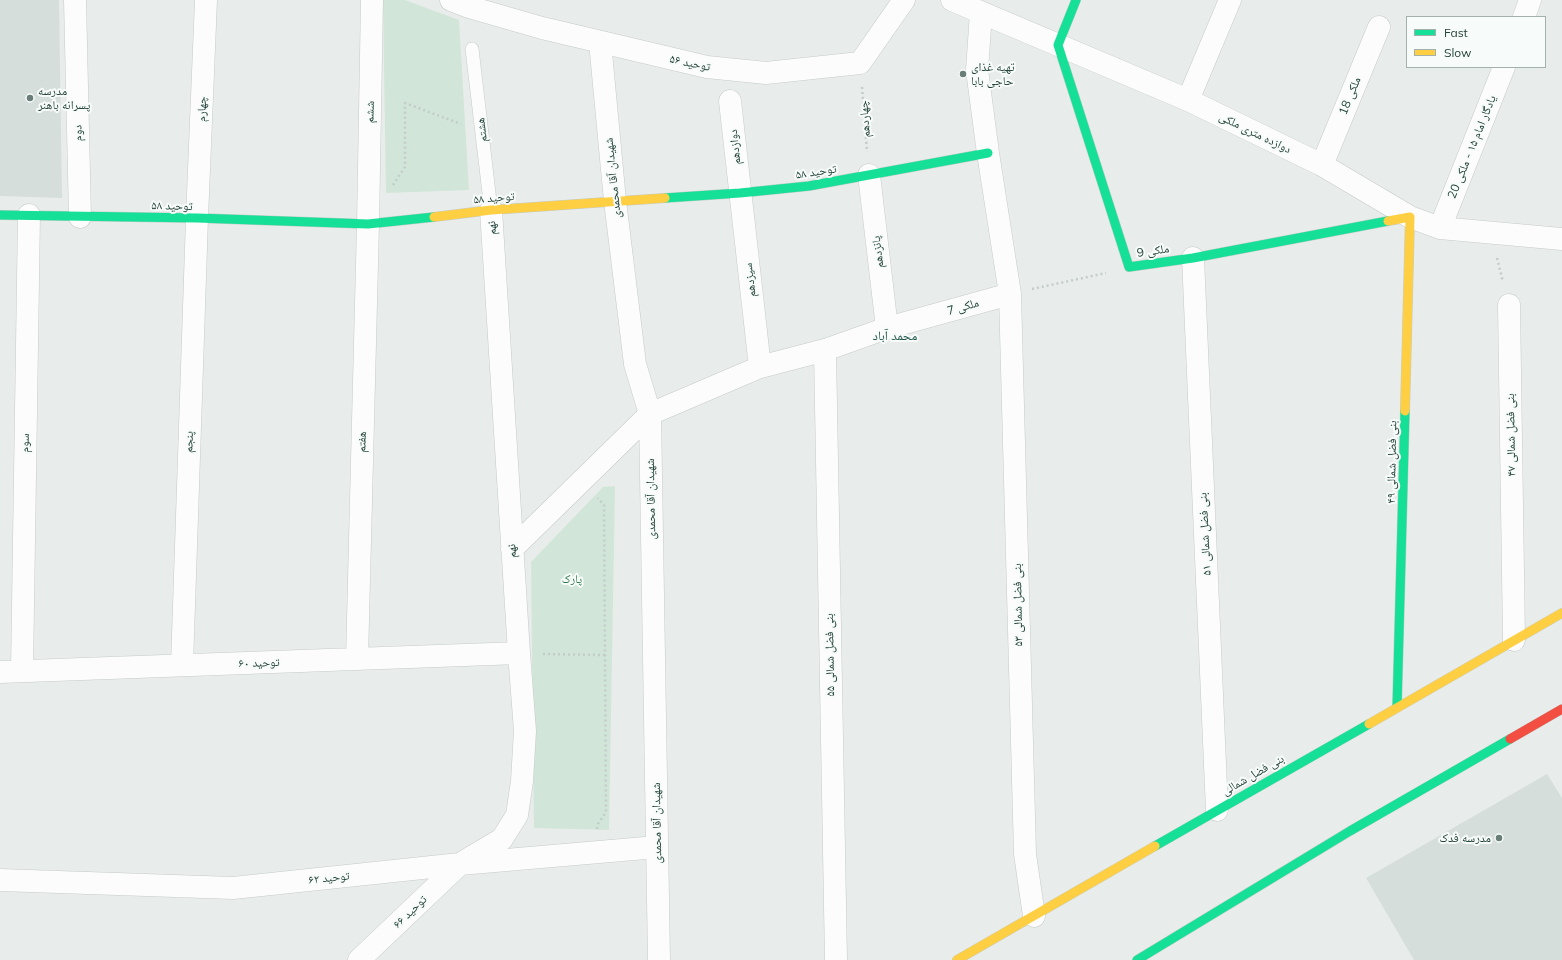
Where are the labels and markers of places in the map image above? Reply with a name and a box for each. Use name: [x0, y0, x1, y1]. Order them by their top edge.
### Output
place label: تهیه غذای حاجی بابا: [971, 60, 1015, 88]
marker: تهیه غذای حاجی بابا: [958, 69, 968, 79]
place label: مدرسه پسرانه باهنر: [38, 84, 90, 112]
marker: مدرسه پسرانه باهنر: [25, 93, 35, 103]
place label: مدرسه فدک: [1439, 831, 1491, 845]
marker: مدرسه فدک: [1494, 833, 1504, 843]

